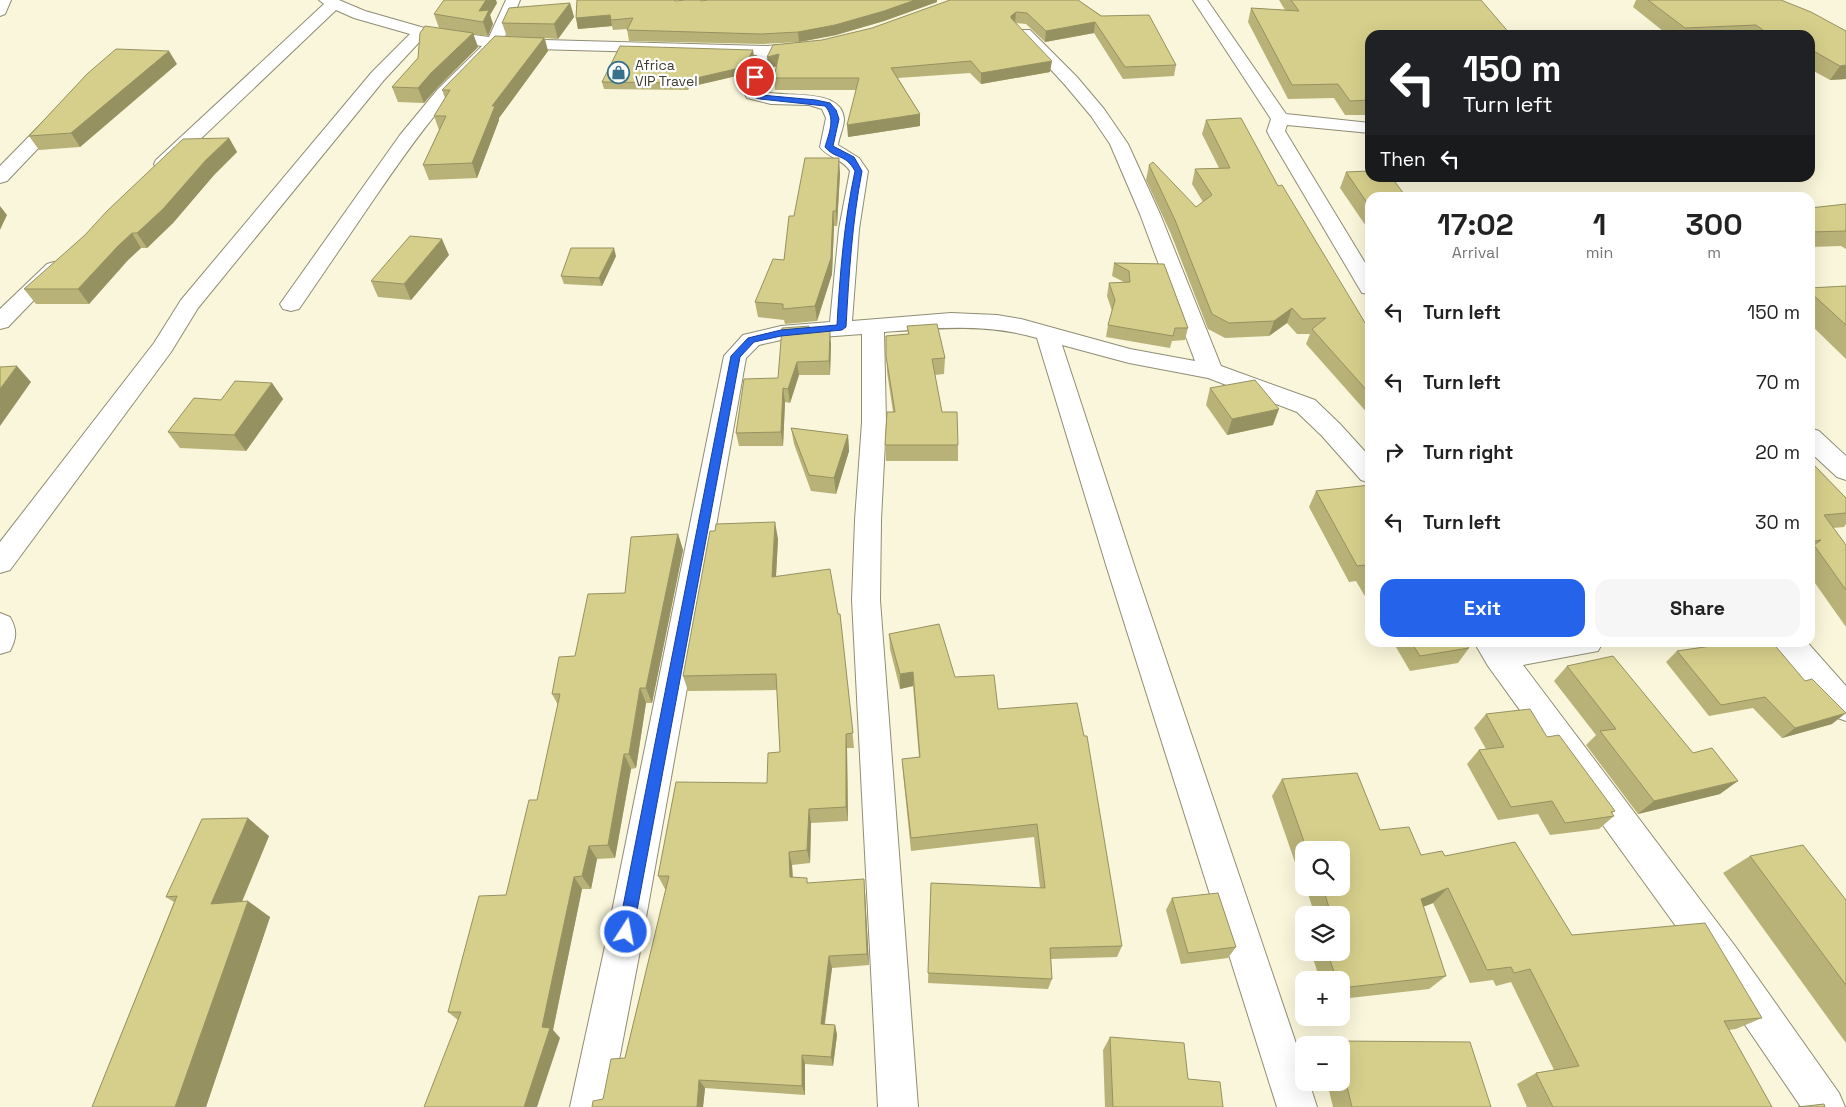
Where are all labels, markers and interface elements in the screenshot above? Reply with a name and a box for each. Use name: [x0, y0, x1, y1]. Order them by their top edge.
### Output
text: 150 m: [1463, 47, 1561, 91]
icon: left: [1380, 50, 1445, 115]
place label: Africa VIP Travel: [635, 56, 698, 90]
pin: [734, 56, 776, 98]
shop icon: Africa VIP Travel: [607, 61, 631, 85]
icon: arrive: [741, 63, 769, 91]
text: Turn left: [1463, 90, 1553, 118]
icon: left: [1436, 145, 1464, 173]
text: Then: [1380, 147, 1426, 172]
text: 17:02: [1437, 205, 1514, 244]
text: 1: [1593, 205, 1606, 244]
text: 300: [1686, 205, 1743, 244]
text: Arrival: [1452, 242, 1499, 263]
text: min: [1586, 242, 1613, 263]
text: m: [1707, 242, 1721, 263]
icon: left: [1380, 298, 1408, 326]
text: Turn left: [1423, 300, 1501, 325]
text: 150 m: [1747, 300, 1800, 325]
icon: left: [1380, 368, 1408, 396]
text: Turn left: [1423, 370, 1501, 395]
text: 70 m: [1756, 370, 1800, 395]
icon: right: [1380, 438, 1408, 466]
text: Turn right: [1423, 440, 1513, 465]
text: 20 m: [1755, 440, 1800, 465]
icon: left: [1380, 508, 1408, 536]
text: Turn left: [1423, 510, 1501, 535]
text: 30 m: [1755, 510, 1800, 535]
button: Exit: [1380, 579, 1585, 637]
button: Share: [1595, 579, 1800, 637]
map controls: [1295, 841, 1350, 1091]
button: search: [1295, 841, 1350, 896]
position arrow: [599, 905, 651, 957]
button: layers: [1295, 906, 1350, 961]
button: +: [1295, 971, 1350, 1026]
button: −: [1295, 1036, 1350, 1091]

